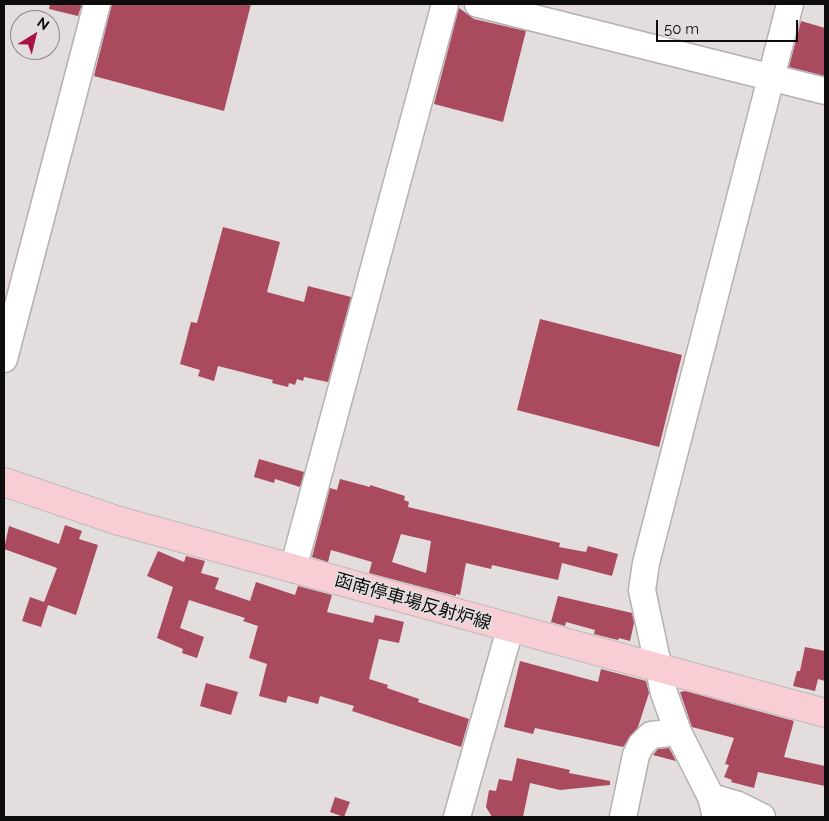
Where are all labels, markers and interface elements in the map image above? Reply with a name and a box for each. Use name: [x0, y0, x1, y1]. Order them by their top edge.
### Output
north arrow: [10, 10, 60, 60]
scale bar: [659, 10, 802, 42]
text: N: [34, 14, 52, 33]
text: 50 m: [664, 20, 699, 38]
street label: 函南停車場反射炉線: [332, 569, 494, 635]

